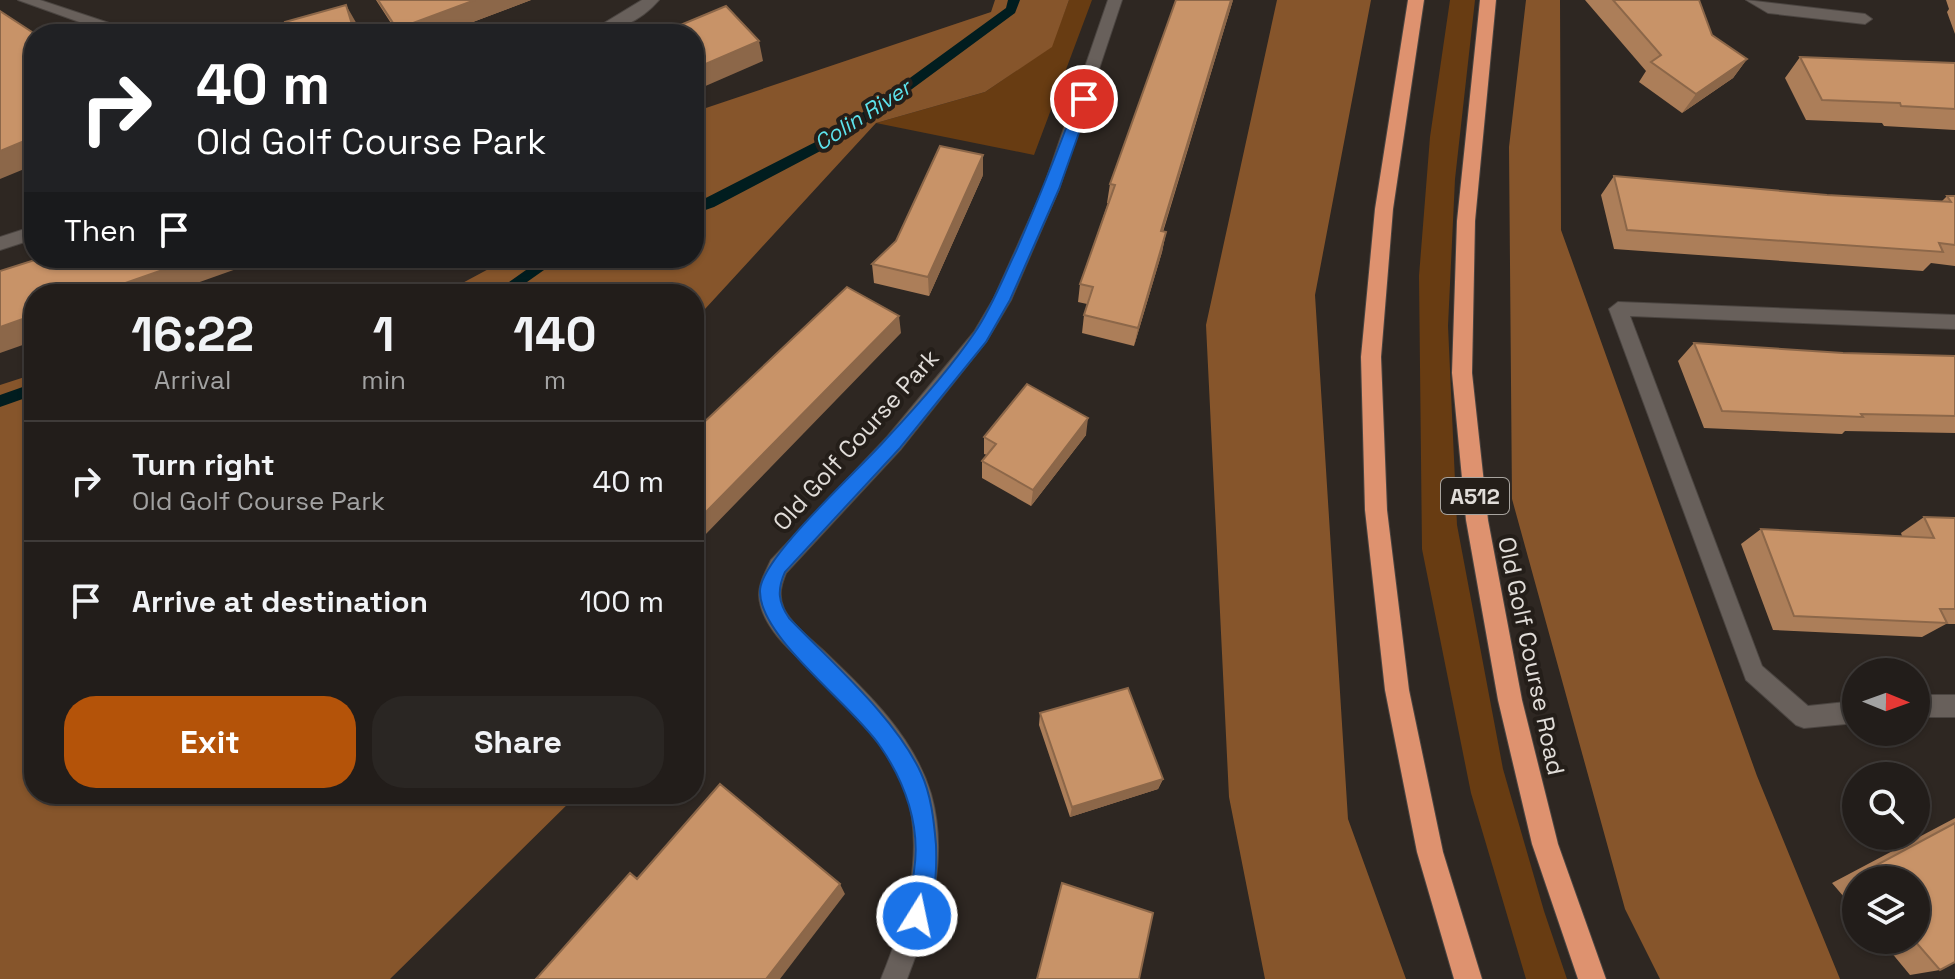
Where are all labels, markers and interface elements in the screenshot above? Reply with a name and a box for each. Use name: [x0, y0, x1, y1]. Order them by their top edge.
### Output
text: 40 m: [196, 49, 330, 120]
icon: right: [64, 56, 168, 160]
pin: [1050, 65, 1118, 133]
water label: Colin River: [808, 72, 918, 157]
icon: arrive: [1062, 77, 1106, 121]
text: Old Golf Course Park: [196, 119, 546, 165]
icon: arrive: [152, 208, 196, 252]
text: Then: [64, 211, 136, 250]
text: 16:22: [131, 304, 254, 365]
text: 1: [373, 304, 395, 365]
text: 140: [513, 304, 597, 365]
street label: Old Golf Course Park: [766, 342, 945, 537]
text: Arrival: [154, 363, 231, 397]
text: min: [361, 363, 406, 397]
text: m: [544, 363, 566, 397]
text: Turn right: [132, 445, 275, 484]
icon: right: [64, 459, 108, 503]
text: 40 m: [593, 462, 664, 501]
road number: A512: [1441, 478, 1509, 514]
text: Old Golf Course Park: [132, 484, 385, 518]
street label: Old Golf Course Road: [1491, 534, 1572, 778]
icon: arrive: [64, 579, 108, 623]
text: Arrive at destination: [132, 582, 428, 621]
text: 100 m: [579, 582, 664, 621]
north arrow: [1842, 658, 1930, 746]
map controls: [1842, 658, 1930, 954]
button: Exit: [64, 696, 356, 788]
button: Share: [372, 696, 664, 788]
button: search: [1842, 762, 1930, 850]
button: layers: [1842, 866, 1930, 954]
position arrow: [875, 874, 959, 958]

